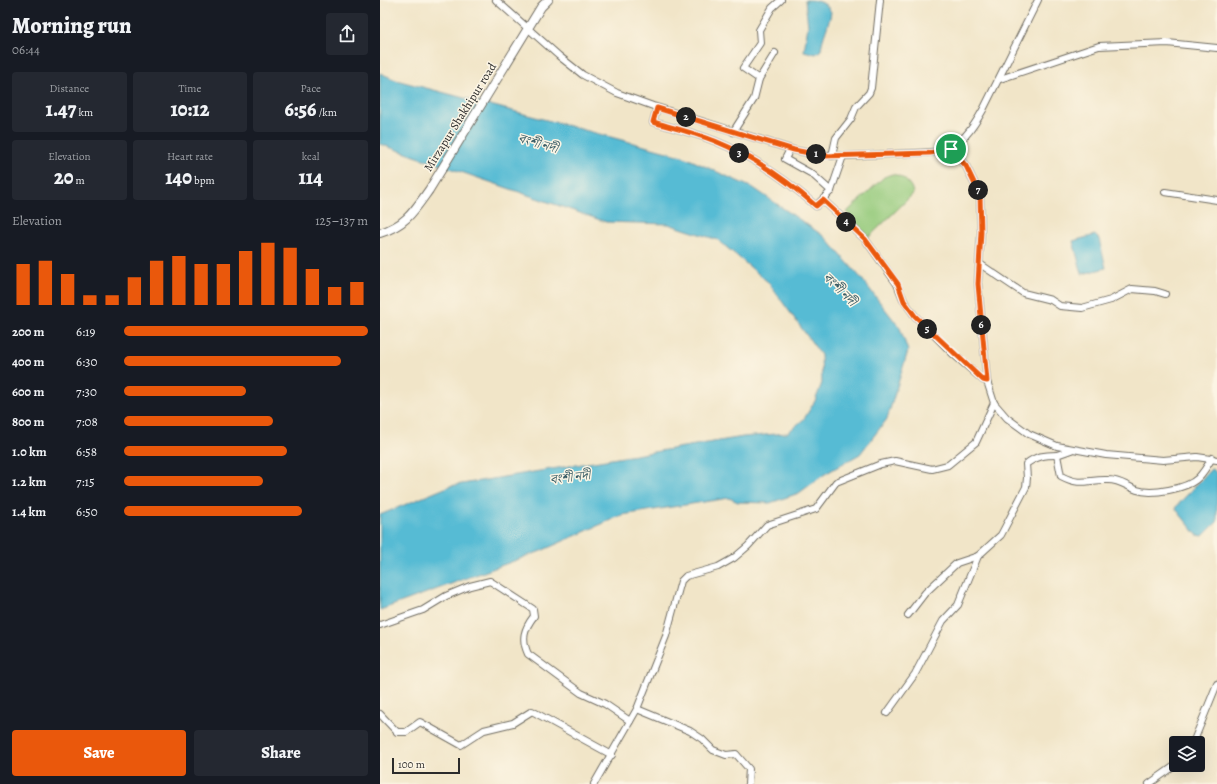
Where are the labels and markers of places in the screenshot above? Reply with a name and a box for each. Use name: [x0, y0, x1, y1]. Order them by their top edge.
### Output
pin: 2: [676, 107, 696, 127]
pin: [934, 132, 968, 166]
pin: 3: [729, 143, 749, 163]
pin: 1: [806, 144, 826, 164]
pin: 7: [968, 180, 988, 200]
pin: 4: [836, 212, 856, 232]
pin: 6: [971, 315, 991, 335]
pin: 5: [917, 319, 937, 339]

